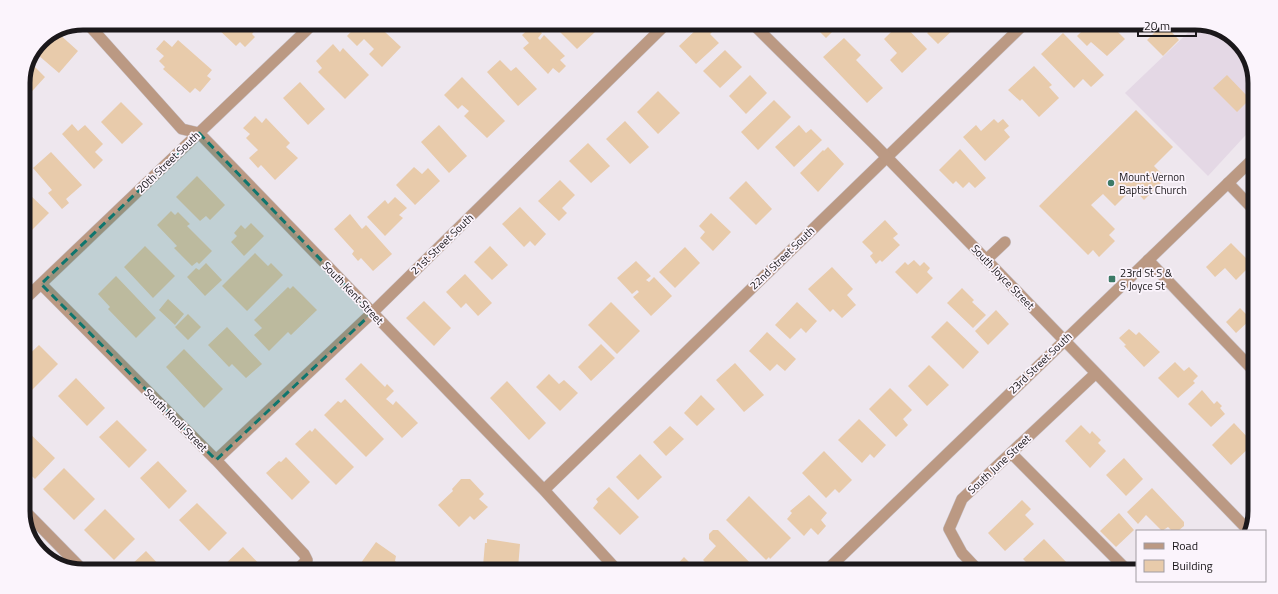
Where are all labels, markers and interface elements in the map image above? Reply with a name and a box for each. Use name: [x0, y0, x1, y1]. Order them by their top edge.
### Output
scale bar: [1138, 12, 1196, 38]
text: 20 m: [1144, 16, 1170, 35]
street label: 20th Street South: [133, 127, 203, 196]
place label: Mount Vernon Baptist Church: [1119, 169, 1187, 198]
marker: Mount Vernon Baptist Church: [1106, 178, 1116, 188]
street label: 21st Street South: [407, 210, 477, 278]
street label: 22nd Street South: [746, 223, 818, 293]
street label: South Joyce Street: [968, 241, 1038, 313]
street label: South Kent Street: [319, 258, 387, 328]
place label: 23rd St S & S Joyce St: [1120, 265, 1173, 294]
marker: 23rd St S & S Joyce St: [1107, 274, 1117, 284]
street label: 23rd Street South: [1005, 329, 1075, 397]
street label: South Knoll Street: [141, 385, 211, 455]
street label: South June Street: [964, 430, 1034, 497]
legend: [1136, 530, 1266, 582]
text: Road: [1172, 536, 1198, 555]
text: Building: [1172, 556, 1213, 575]

